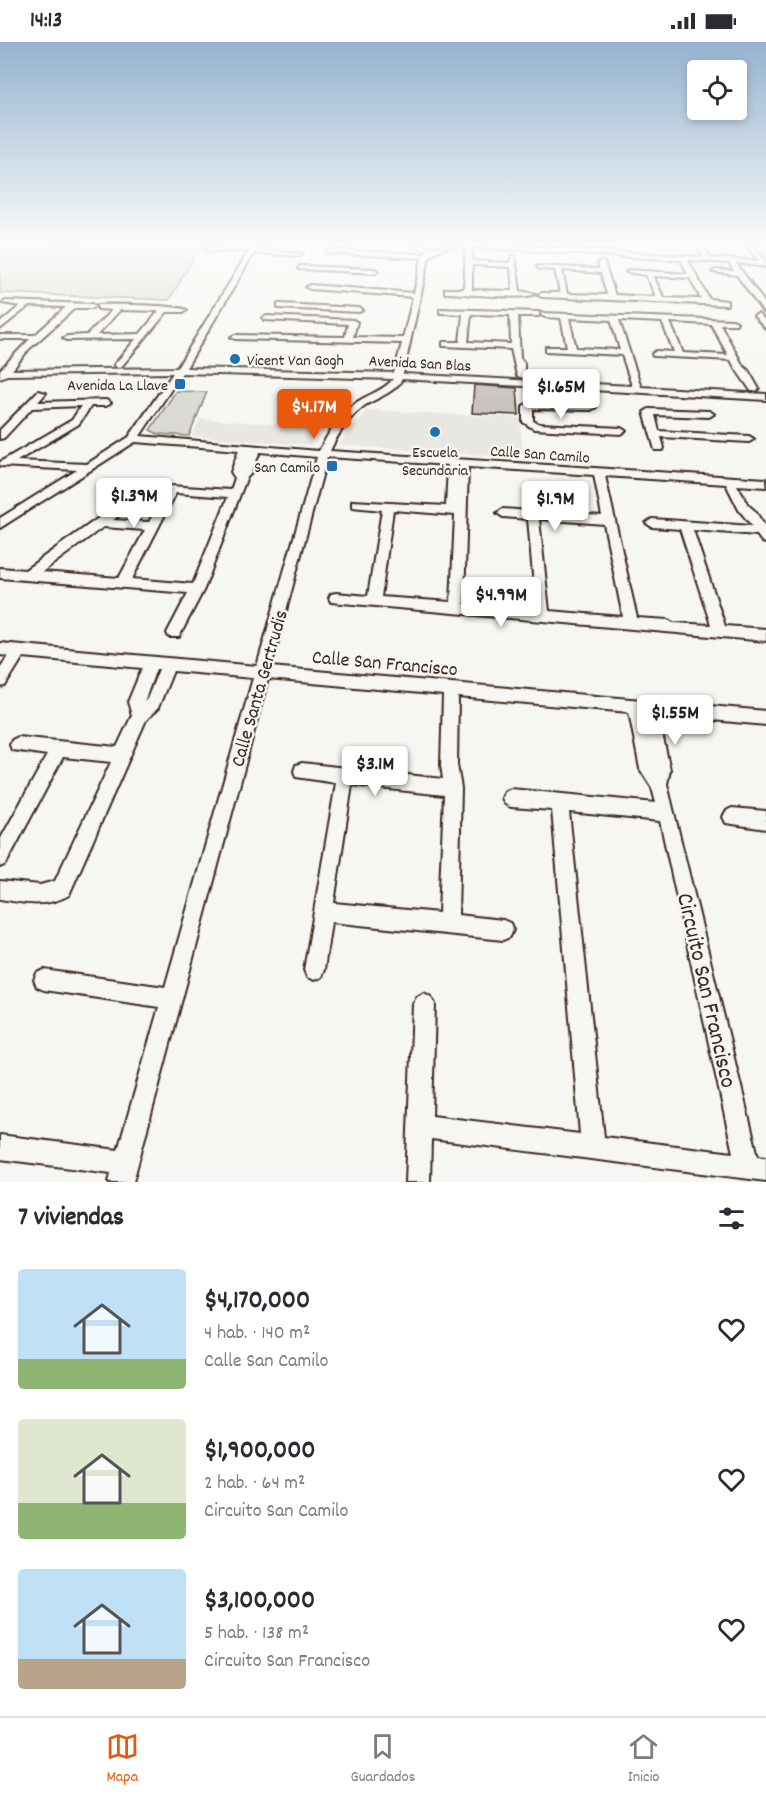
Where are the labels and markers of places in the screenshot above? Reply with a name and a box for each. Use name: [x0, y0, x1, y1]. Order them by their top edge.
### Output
place label: Vicent Van Gogh: [247, 350, 344, 373]
marker: Vicent Van Gogh: [228, 352, 242, 366]
pin: $1.65M: [512, 369, 610, 420]
place label: Avenida La Llave: [67, 375, 168, 398]
marker: Avenida La Llave: [173, 377, 187, 391]
pin: $4.17M: [265, 389, 363, 440]
marker: Escuela Secundaria: [428, 425, 442, 439]
place label: Escuela Secundaria: [402, 442, 469, 483]
place label: San Camilo: [254, 457, 320, 480]
marker: San Camilo: [325, 459, 339, 473]
pin: $1.39M: [85, 478, 183, 529]
pin: $1.9M: [513, 481, 597, 532]
pin: $4.99M: [452, 577, 550, 628]
pin: $1.55M: [626, 695, 724, 746]
pin: $3.1M: [333, 746, 417, 797]

